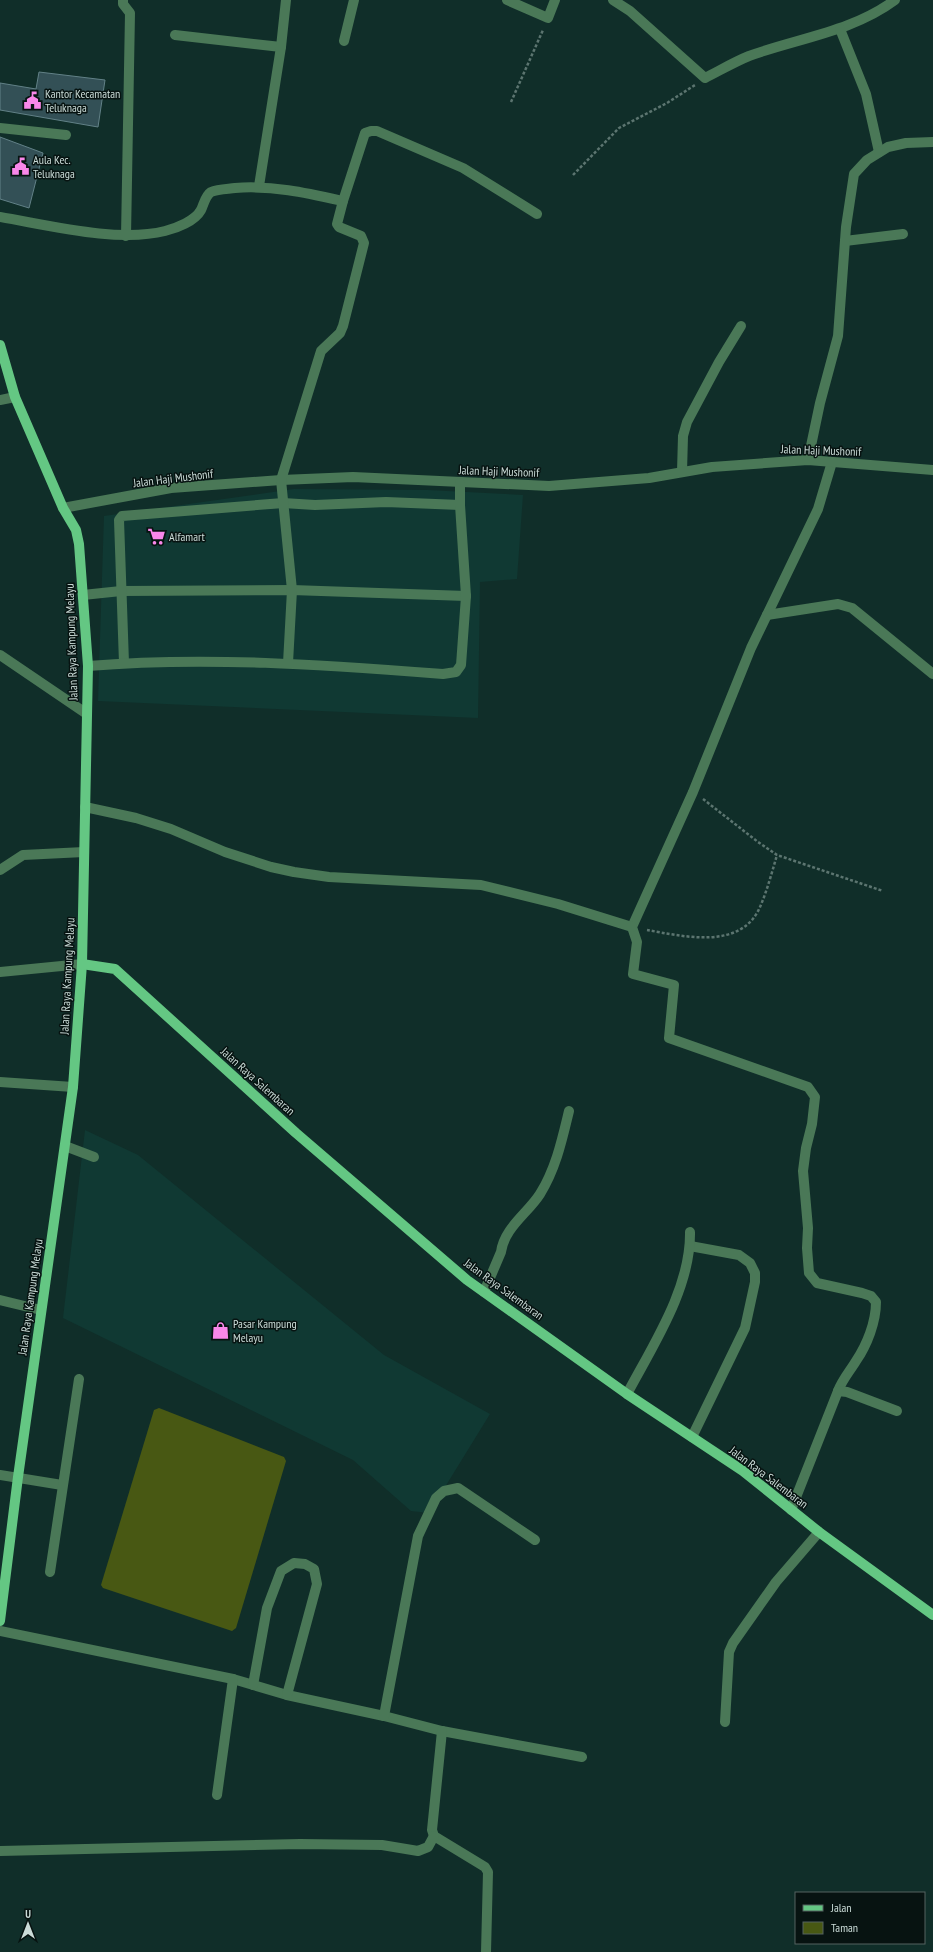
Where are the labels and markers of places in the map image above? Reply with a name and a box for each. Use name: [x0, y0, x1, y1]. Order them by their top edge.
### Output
place label: Kantor Kecamatan Teluknaga: [45, 86, 120, 115]
public building icon: Kantor Kecamatan Teluknaga: [22, 90, 42, 110]
place label: Aula Kec. Teluknaga: [33, 152, 75, 181]
public building icon: Aula Kec. Teluknaga: [10, 156, 30, 176]
supermarket icon: Alfamart: [146, 526, 166, 546]
place label: Alfamart: [169, 529, 206, 544]
place label: Pasar Kampung Melayu: [233, 1316, 297, 1345]
shop icon: Pasar Kampung Melayu: [210, 1320, 230, 1340]

